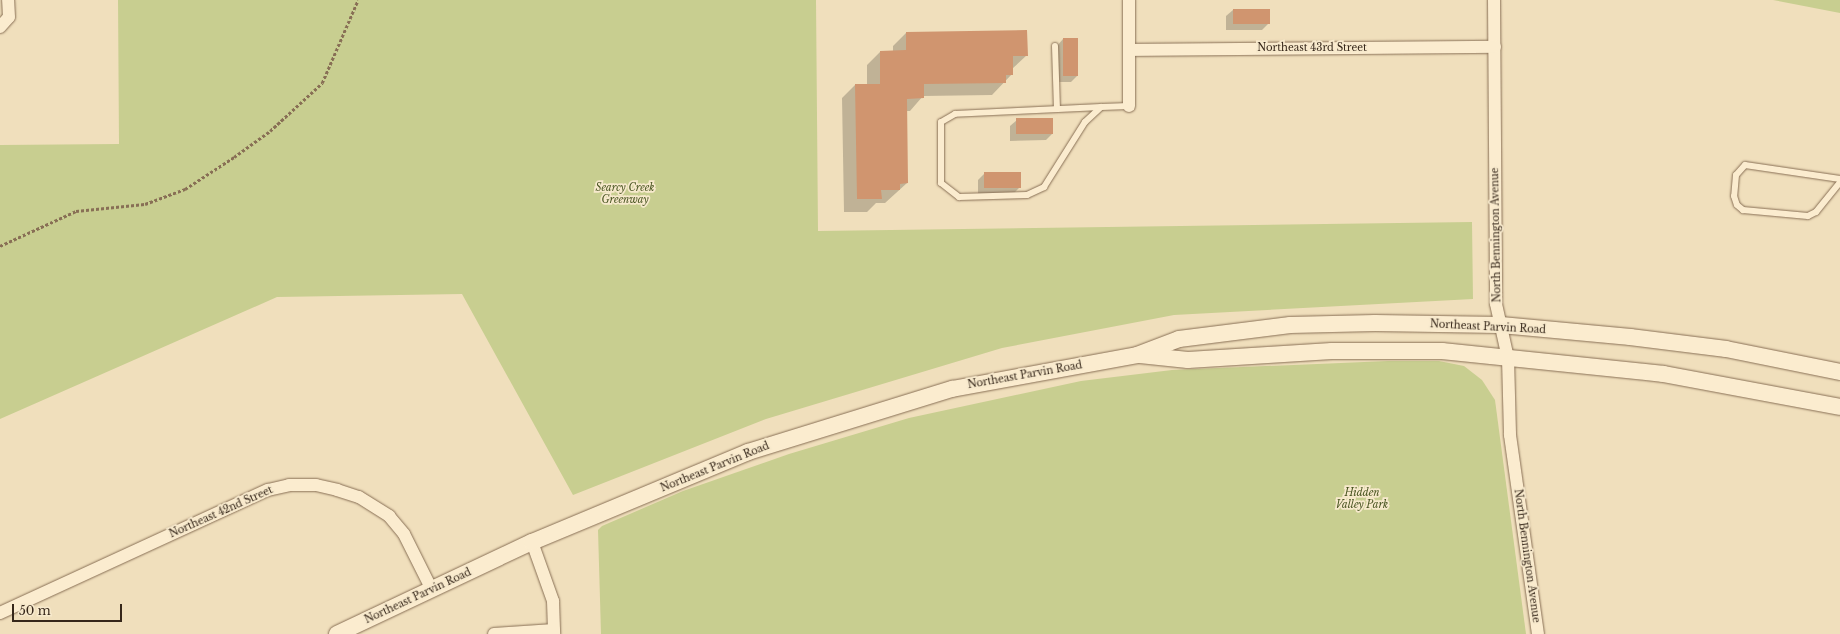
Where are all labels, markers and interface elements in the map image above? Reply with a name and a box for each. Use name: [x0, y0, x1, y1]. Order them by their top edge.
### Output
street label: Northeast 43rd Street: [1257, 42, 1367, 54]
street label: North Bennington Avenue: [1489, 167, 1503, 303]
park label: Searcy Creek Greenway: [596, 181, 654, 204]
street label: Northeast Parvin Road: [1430, 318, 1546, 336]
street label: Northeast Parvin Road: [967, 359, 1083, 391]
street label: Northeast Parvin Road: [659, 440, 771, 494]
street label: Northeast 42nd Street: [168, 484, 274, 540]
park label: Hidden Valley Park: [1336, 486, 1388, 510]
street label: North Bennington Avenue: [1512, 488, 1542, 624]
street label: Northeast Parvin Road: [363, 566, 473, 626]
scale bar: [14, 596, 124, 622]
text: 50 m: [19, 603, 51, 618]

